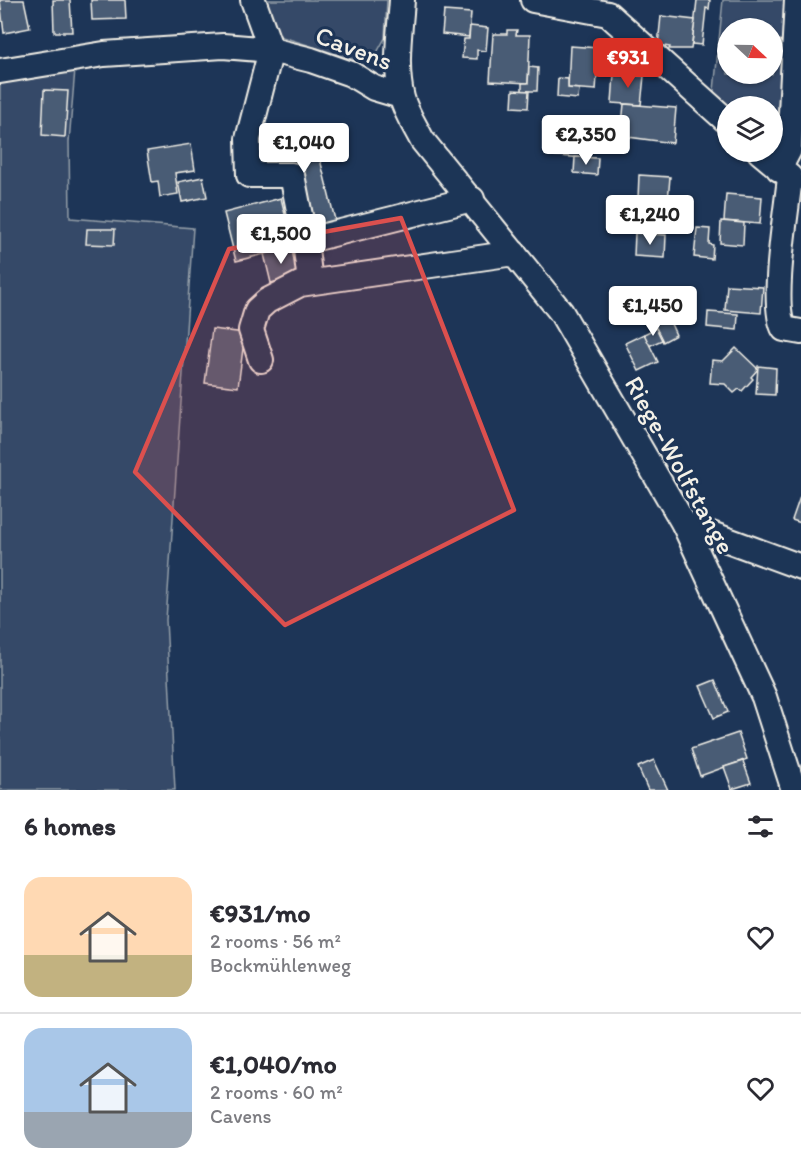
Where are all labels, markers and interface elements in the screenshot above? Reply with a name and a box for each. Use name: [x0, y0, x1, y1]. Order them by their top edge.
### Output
north arrow: [717, 18, 783, 84]
map controls: [717, 18, 783, 162]
street label: Cavens: [311, 19, 397, 77]
pin: €931: [592, 38, 664, 89]
text: €931: [607, 45, 649, 69]
button: layers: [717, 96, 783, 162]
pin: €2,350: [537, 115, 635, 166]
text: €2,350: [556, 122, 616, 146]
pin: €1,040: [255, 123, 353, 174]
text: €1,040: [273, 130, 335, 154]
pin: €1,240: [601, 195, 699, 246]
text: €1,240: [620, 202, 680, 226]
pin: €1,500: [232, 214, 330, 265]
text: €1,500: [251, 221, 311, 245]
pin: €1,450: [604, 286, 702, 337]
text: €1,450: [623, 293, 683, 317]
street label: Riege-Wolfstange: [618, 370, 742, 560]
text: 6 homes: [24, 810, 116, 842]
icon: filters: [744, 810, 777, 843]
text: €931/mo: [210, 897, 311, 929]
icon: home: [72, 901, 144, 973]
icon: heart: [744, 921, 777, 954]
text: 2 rooms · 56 m²: [210, 929, 341, 953]
text: Bockmühlenweg: [210, 953, 351, 977]
text: €1,040/mo: [210, 1048, 337, 1080]
icon: home: [72, 1052, 144, 1124]
icon: heart: [744, 1072, 777, 1105]
text: 2 rooms · 60 m²: [210, 1080, 343, 1104]
text: Cavens: [210, 1104, 272, 1128]

